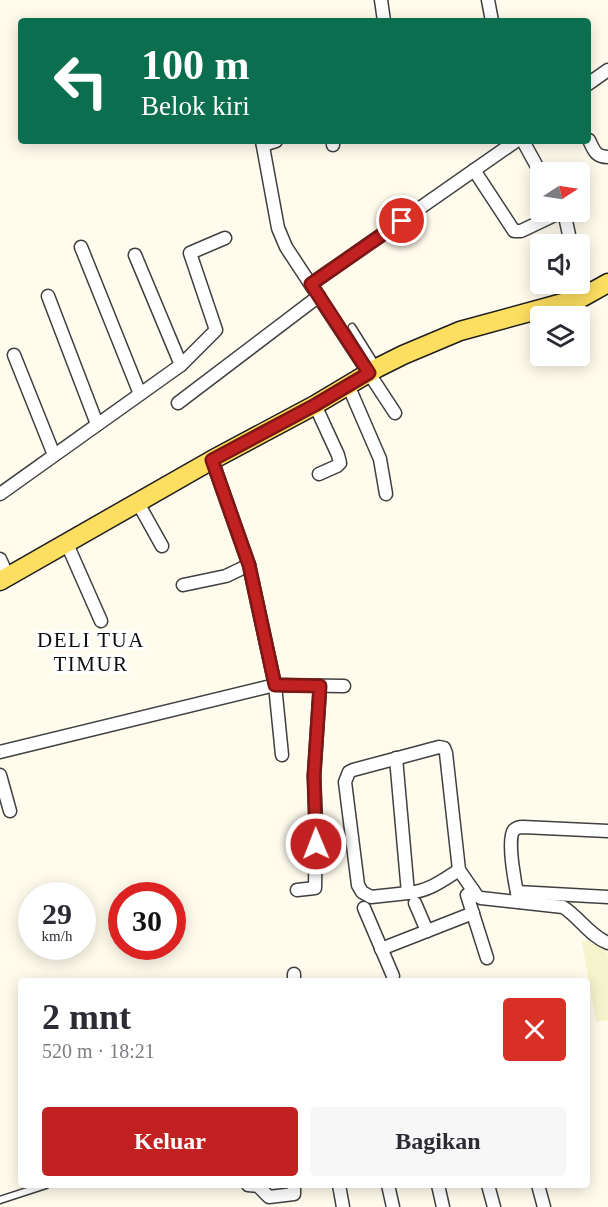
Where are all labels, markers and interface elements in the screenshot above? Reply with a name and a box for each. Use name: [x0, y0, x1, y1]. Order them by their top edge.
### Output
icon: left: [42, 42, 120, 120]
text: 100 m: [141, 42, 250, 88]
text: Belok kiri: [141, 91, 250, 121]
north arrow: [530, 162, 590, 222]
map controls: [530, 162, 590, 366]
pin: [376, 195, 427, 246]
icon: arrive: [385, 204, 418, 237]
button: sound: [530, 234, 590, 294]
button: layers: [530, 306, 590, 366]
district label: DELI TUA TIMUR: [37, 628, 145, 676]
position arrow: [284, 812, 348, 876]
speed limit sign: 30: [108, 882, 186, 960]
text: 29: [42, 897, 72, 930]
text: km/h: [42, 928, 72, 944]
text: 2 mnt: [42, 997, 131, 1037]
button: close: [503, 998, 566, 1061]
text: 520 m · 18:21: [42, 1040, 155, 1062]
button: Keluar: [42, 1107, 298, 1176]
button: Bagikan: [310, 1107, 566, 1176]

